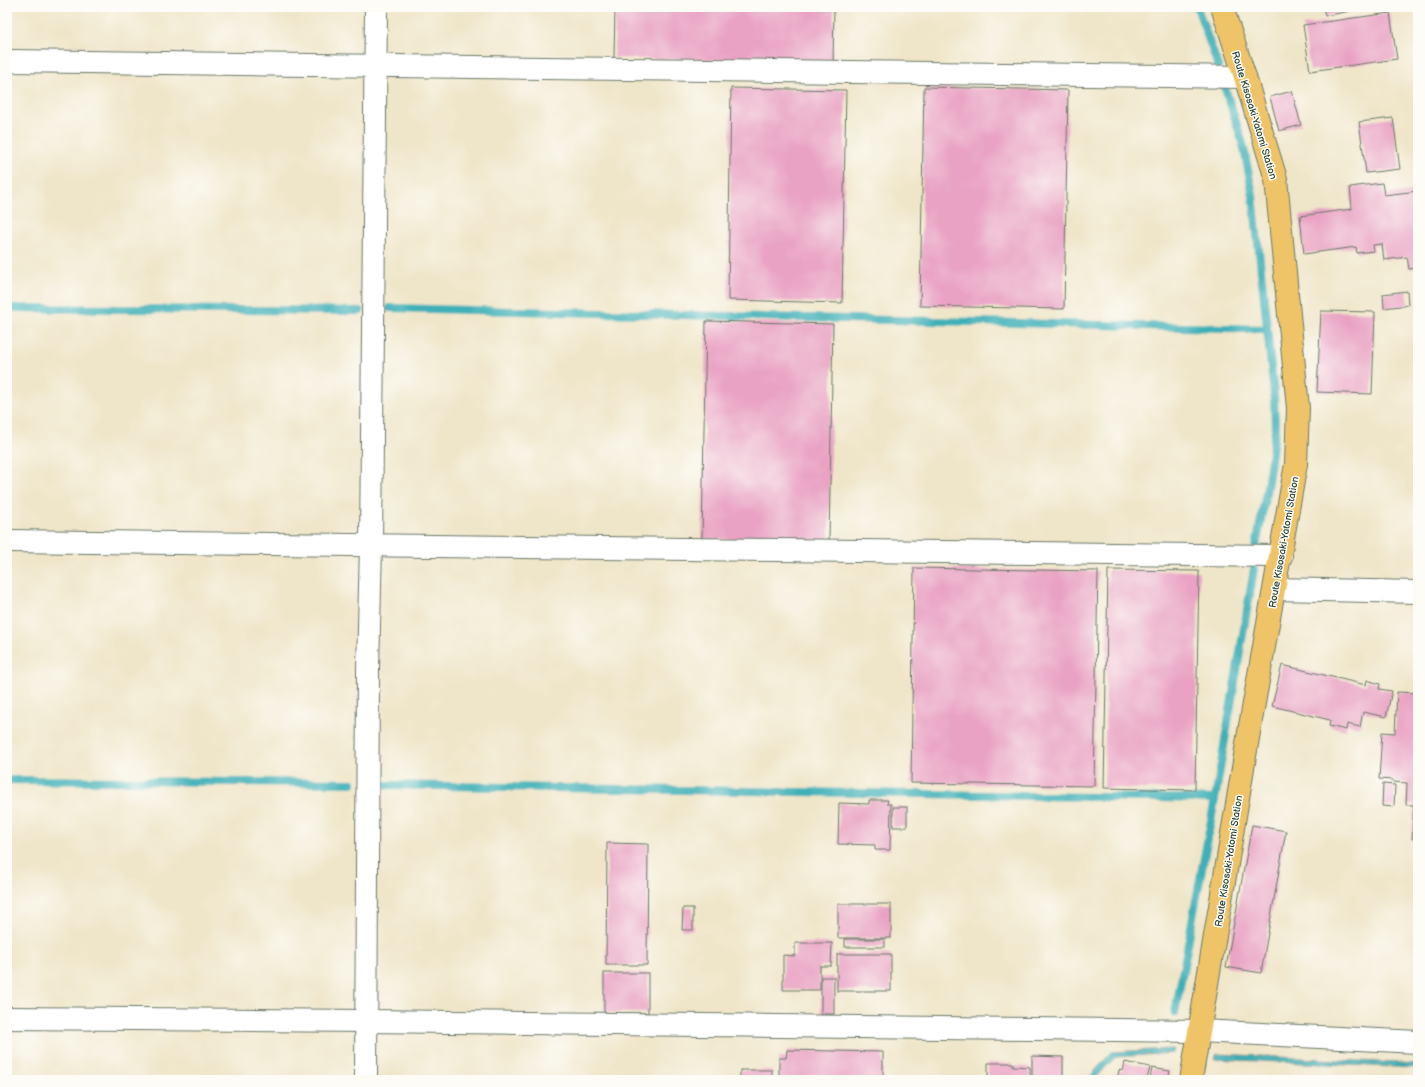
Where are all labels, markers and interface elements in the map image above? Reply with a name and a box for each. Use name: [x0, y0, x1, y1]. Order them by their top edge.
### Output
street label: Route Kisosaki-Yatomi Station: [1229, 50, 1279, 181]
street label: Route Kisosaki-Yatomi Station: [1267, 475, 1302, 609]
street label: Route Kisosaki-Yatomi Station: [1213, 794, 1245, 928]

